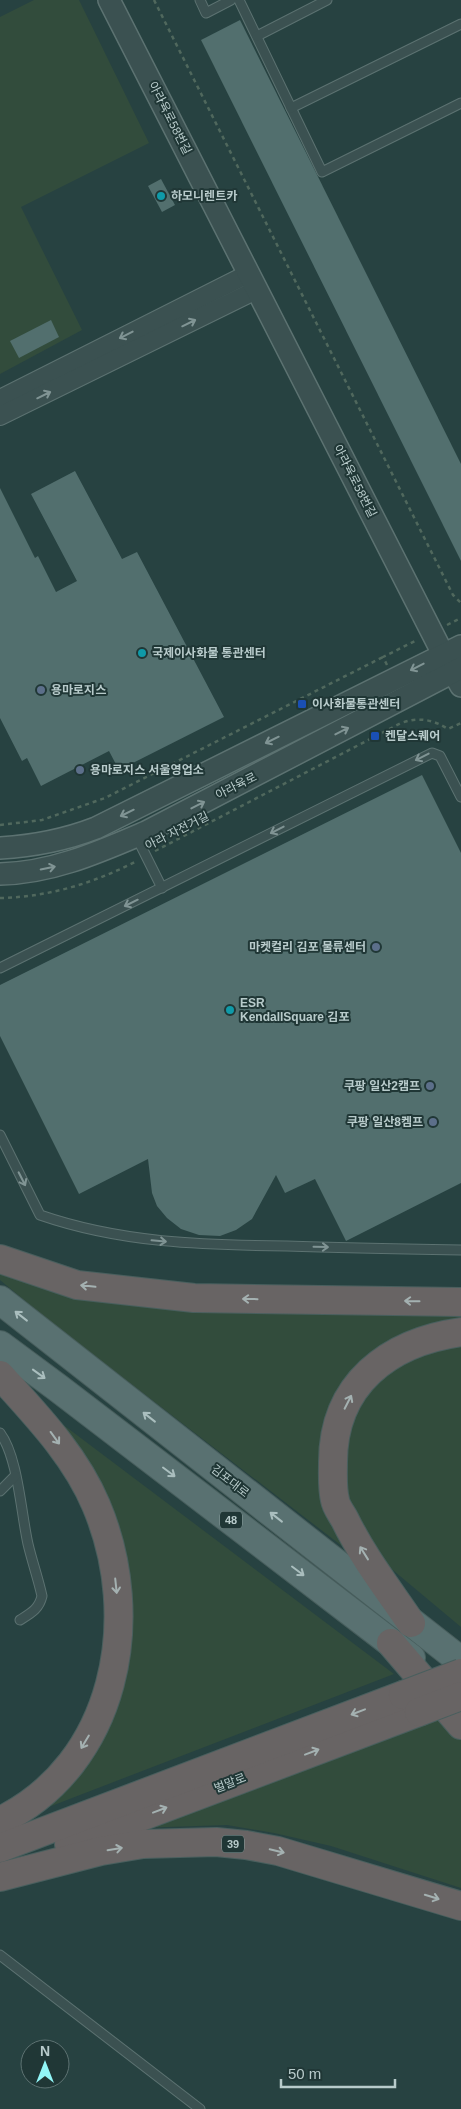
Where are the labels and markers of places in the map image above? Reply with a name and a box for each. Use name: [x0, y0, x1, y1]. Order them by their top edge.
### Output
place label: 하모니렌트카: [171, 189, 237, 203]
marker: 하모니렌트카: [155, 190, 167, 202]
place label: 국제이사화물 통관센터: [152, 646, 266, 660]
marker: 국제이사화물 통관센터: [136, 647, 148, 659]
place label: 용마로지스: [51, 683, 106, 697]
marker: 용마로지스: [35, 684, 47, 696]
place label: 이사화물통관센터: [312, 697, 400, 711]
marker: 이사화물통관센터: [296, 698, 308, 710]
place label: 켄달스퀘어: [385, 729, 440, 743]
marker: 켄달스퀘어: [369, 730, 381, 742]
place label: 용마로지스 서울영업소: [90, 763, 204, 777]
marker: 용마로지스 서울영업소: [74, 764, 86, 776]
place label: 마켓컬리 김포 물류센터: [249, 940, 366, 954]
marker: 마켓컬리 김포 물류센터: [370, 941, 382, 953]
place label: ESR KendallSquare 김포: [240, 996, 349, 1024]
marker: ESR KendallSquare 김포: [224, 1004, 236, 1016]
place label: 쿠팡 일산2캠프: [344, 1079, 420, 1093]
marker: 쿠팡 일산2캠프: [424, 1080, 436, 1092]
place label: 쿠팡 일산8켐프: [347, 1115, 423, 1129]
marker: 쿠팡 일산8켐프: [427, 1116, 439, 1128]

